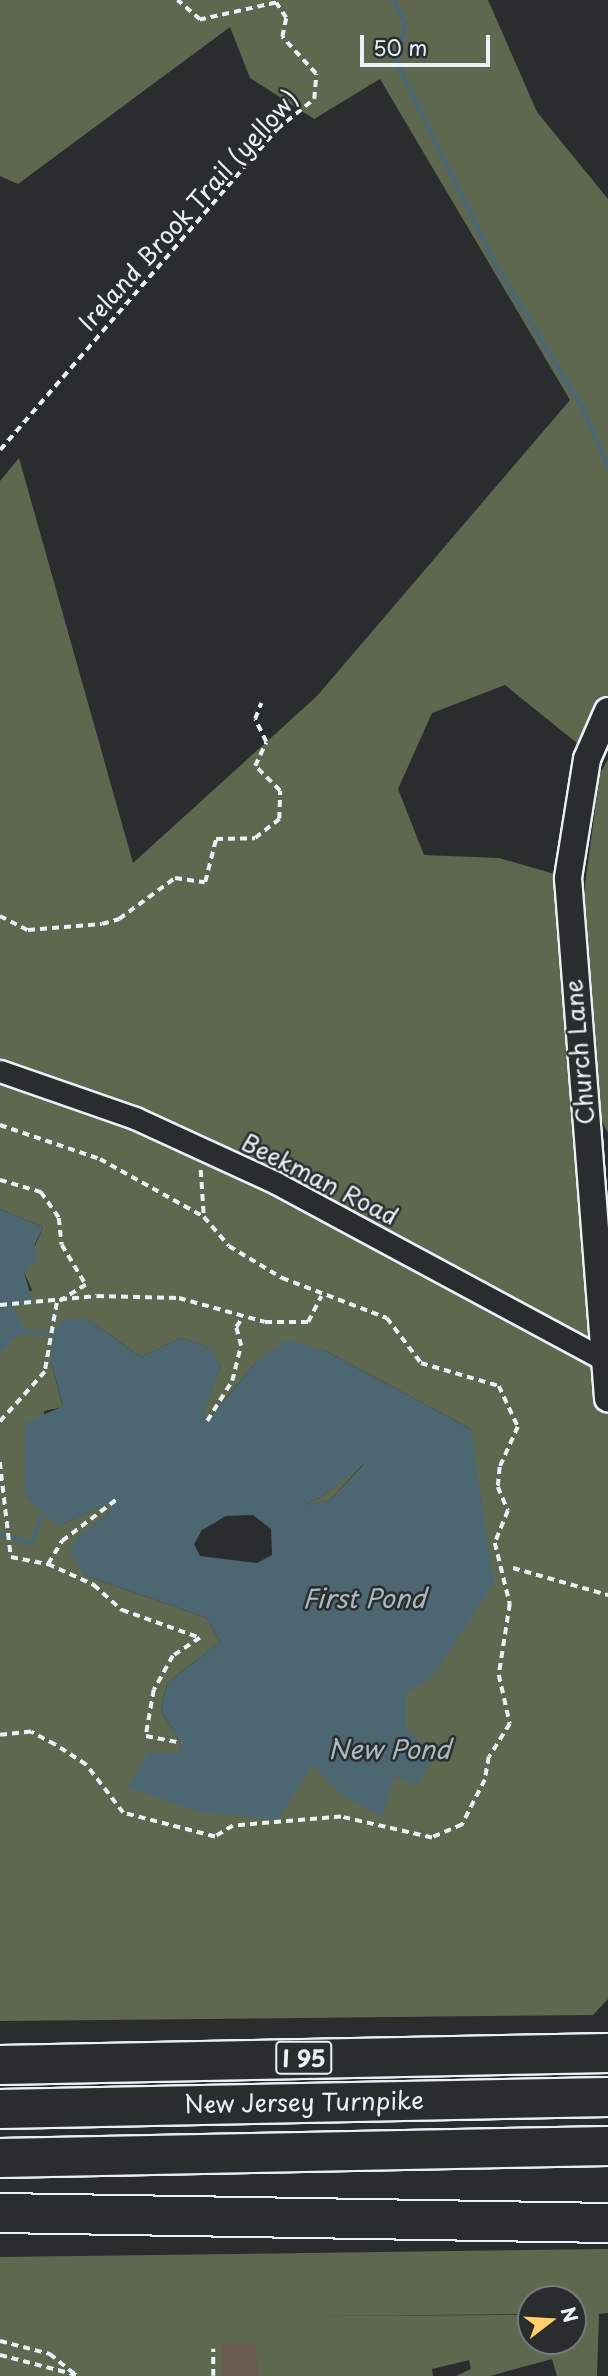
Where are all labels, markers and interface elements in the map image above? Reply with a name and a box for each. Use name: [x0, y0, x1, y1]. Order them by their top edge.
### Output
scale bar: [363, 21, 492, 65]
text: 50 m: [373, 31, 427, 63]
street label: Ireland Brook Trail (yellow): [71, 83, 305, 337]
street label: Church Lane: [558, 978, 600, 1126]
street label: Beekman Road: [237, 1127, 403, 1231]
water label: First Pond: [302, 1582, 426, 1614]
water label: New Pond: [327, 1733, 451, 1765]
road number: I 95: [274, 2038, 334, 2078]
street label: New Jersey Turnpike: [182, 2085, 426, 2119]
north arrow: [517, 2285, 587, 2355]
text: N: [555, 2303, 586, 2326]

